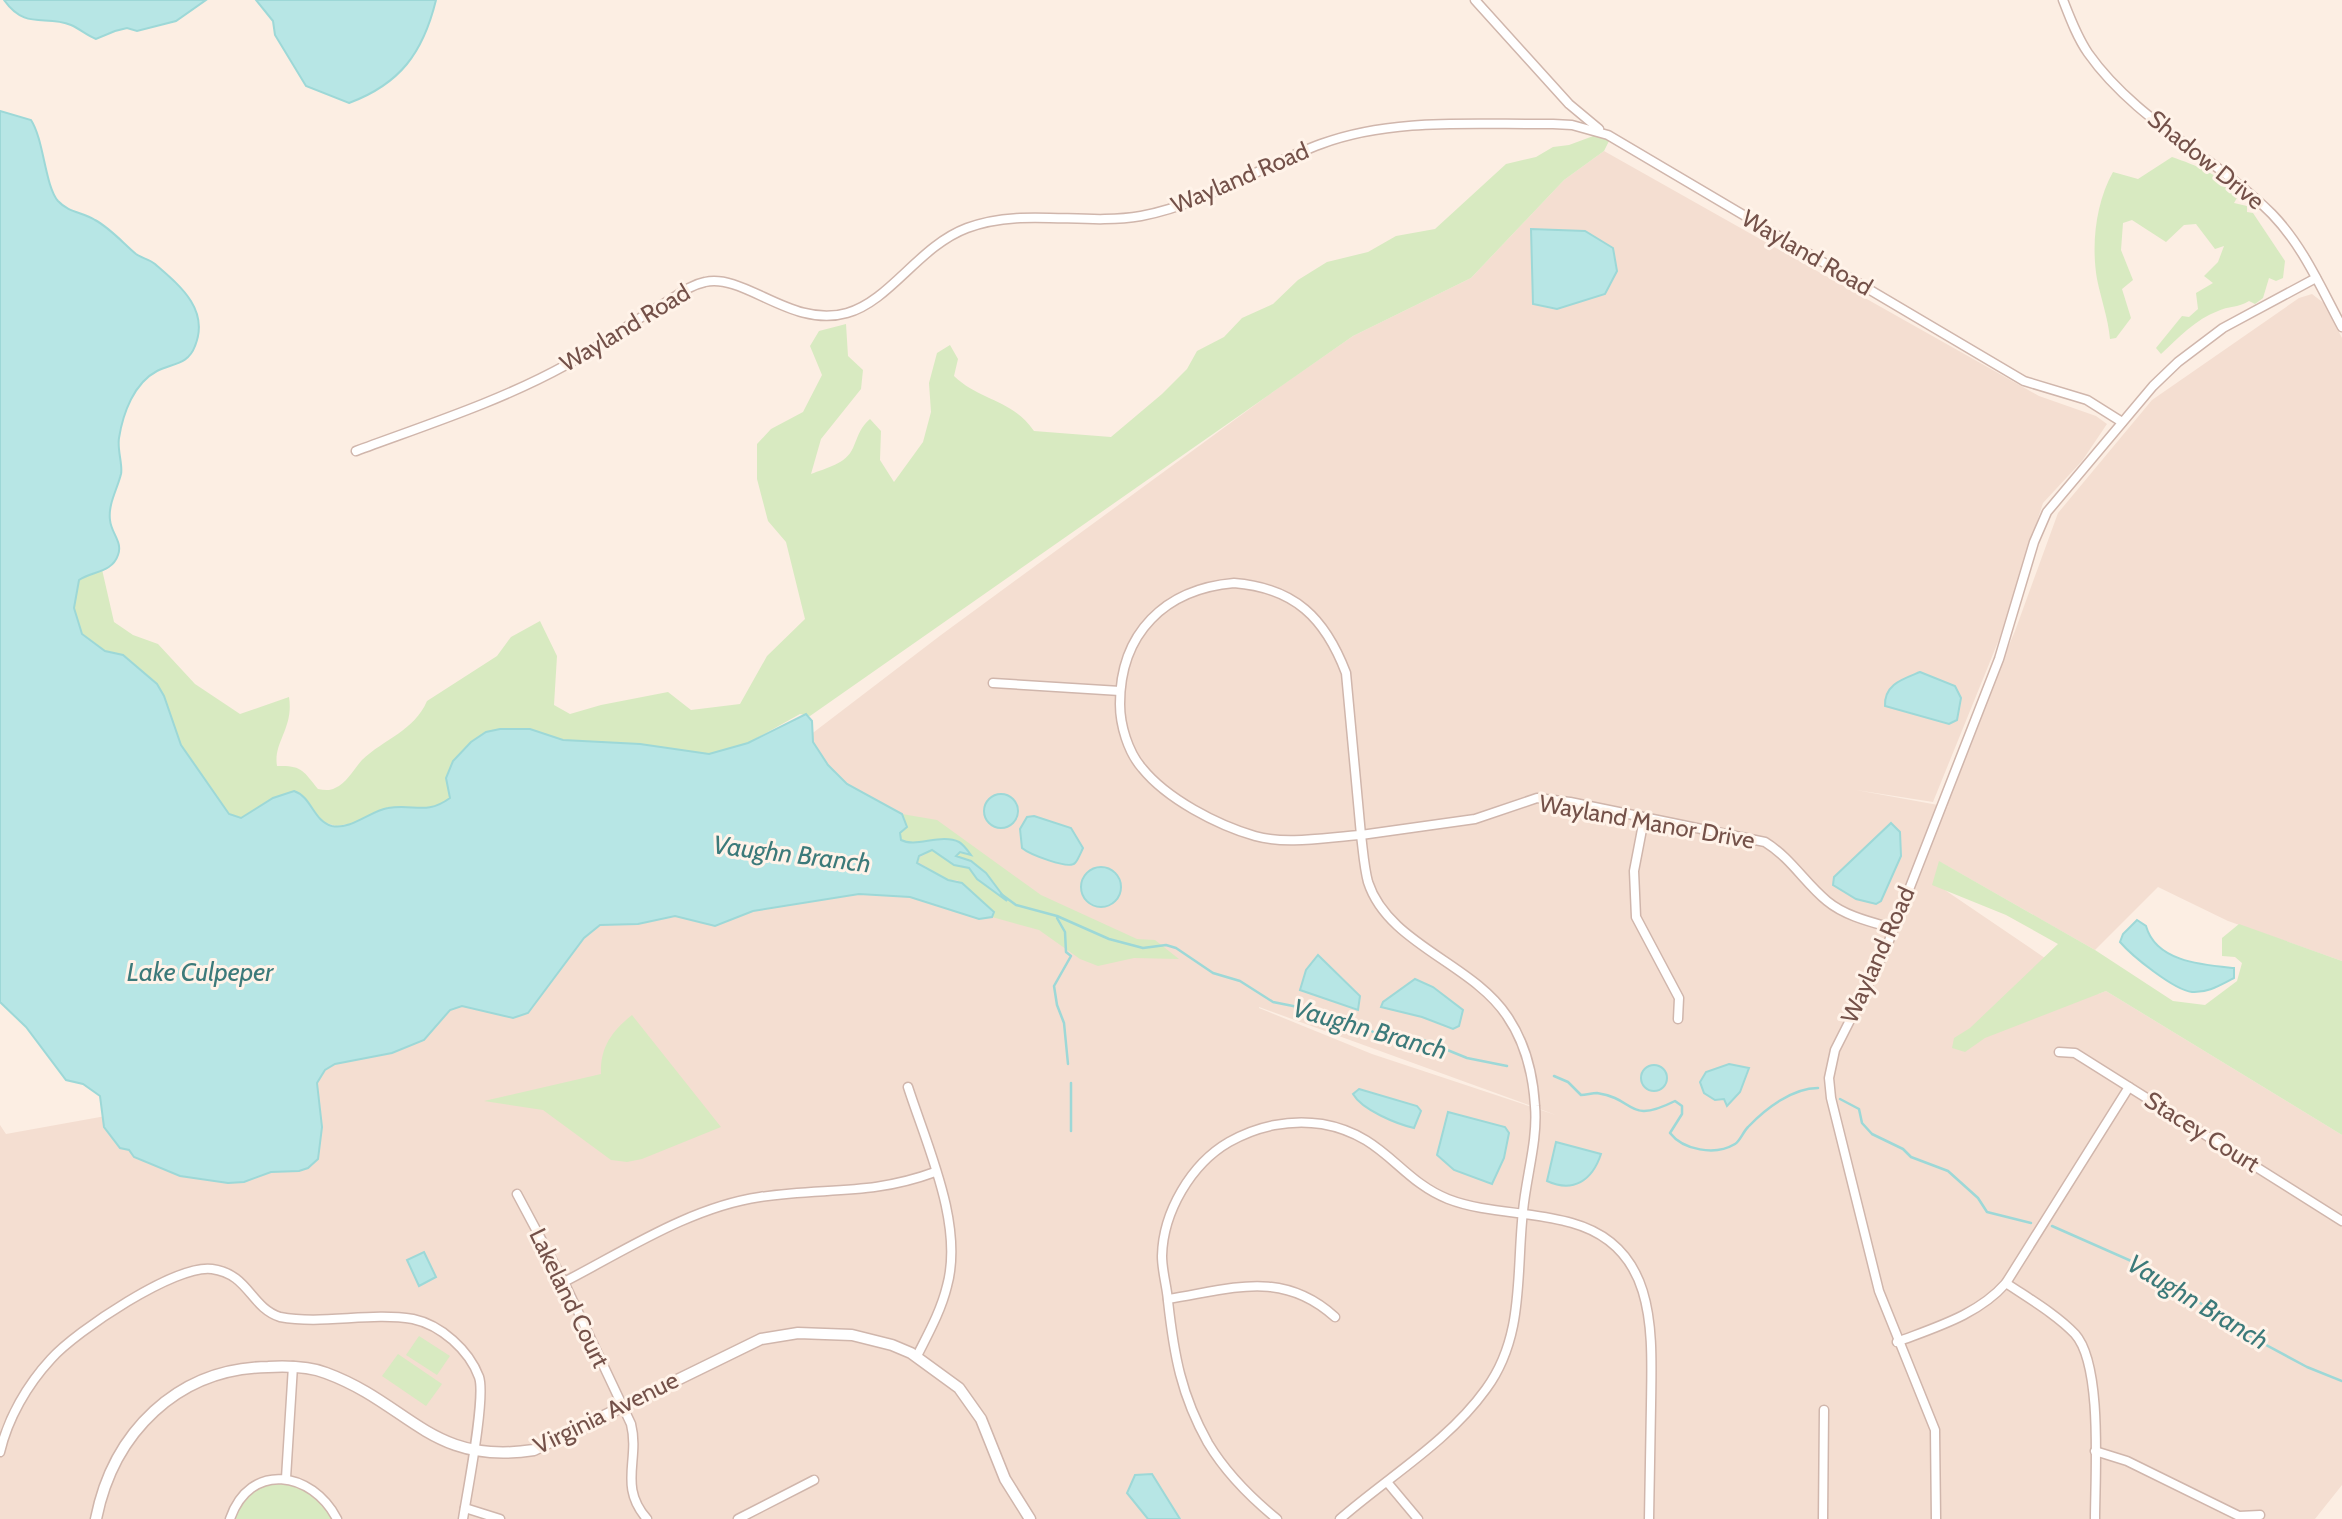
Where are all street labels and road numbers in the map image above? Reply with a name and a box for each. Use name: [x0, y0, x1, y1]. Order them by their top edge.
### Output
street label: Shadow Drive: [2142, 104, 2270, 215]
street label: Wayland Road: [1167, 136, 1313, 219]
street label: Wayland Road: [1737, 203, 1878, 302]
street label: Wayland Road: [555, 277, 695, 378]
street label: Wayland Manor Drive: [1537, 788, 1757, 855]
street label: Wayland Road: [1835, 882, 1921, 1028]
street label: Stacey Court: [2140, 1085, 2265, 1178]
street label: Lakeland Court: [523, 1223, 616, 1372]
street label: Virginia Avenue: [529, 1365, 683, 1460]

